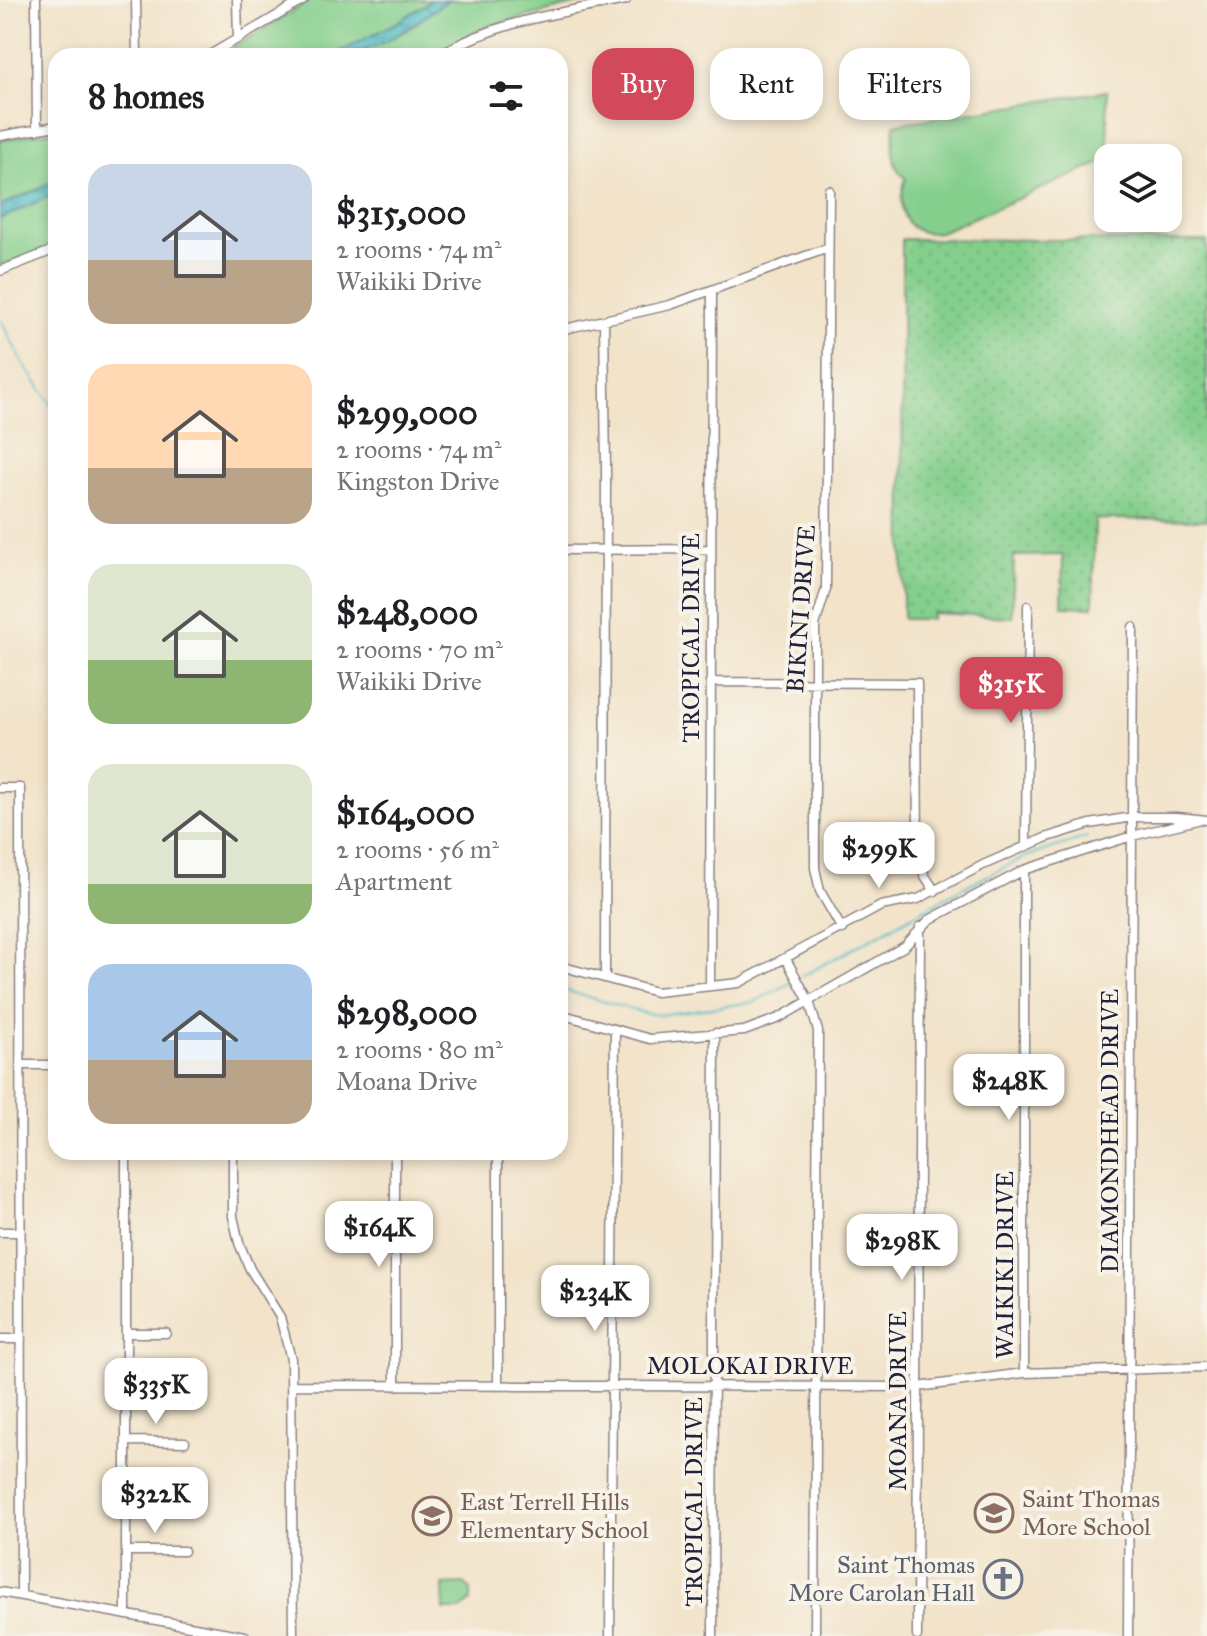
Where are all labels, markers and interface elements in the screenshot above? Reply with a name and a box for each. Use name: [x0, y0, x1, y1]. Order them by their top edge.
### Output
chip: Buy: [592, 48, 694, 120]
chip: Rent: [710, 48, 823, 120]
chip: Filters: [839, 48, 970, 120]
icon: filters: [484, 74, 528, 118]
text: 8 homes: [88, 76, 204, 117]
map controls: [1094, 144, 1182, 232]
button: layers: [1094, 144, 1182, 232]
text: $315,000: [336, 192, 466, 233]
icon: home: [152, 196, 248, 292]
text: 2 rooms · 74 m²: [336, 233, 502, 265]
text: Waikiki Drive: [336, 265, 482, 297]
text: $299,000: [336, 392, 478, 433]
icon: home: [152, 396, 248, 492]
text: 2 rooms · 74 m²: [336, 433, 502, 465]
text: Kingston Drive: [336, 465, 500, 497]
street label: BIKINI DRIVE: [780, 524, 822, 694]
street label: TROPICAL DRIVE: [676, 533, 706, 743]
text: $248,000: [336, 592, 478, 633]
icon: home: [152, 596, 248, 692]
text: 2 rooms · 70 m²: [336, 633, 503, 665]
pin: $315K: [955, 657, 1067, 725]
text: Waikiki Drive: [336, 665, 482, 697]
text: $315K: [978, 667, 1044, 699]
text: $164,000: [336, 792, 475, 833]
icon: home: [152, 796, 248, 892]
pin: $299K: [823, 822, 935, 890]
text: $299K: [842, 832, 916, 864]
text: 2 rooms · 56 m²: [336, 833, 499, 865]
text: Apartment: [336, 865, 452, 897]
street label: DIAMONDHEAD DRIVE: [1095, 989, 1125, 1273]
text: $298,000: [336, 992, 478, 1033]
icon: home: [152, 996, 248, 1092]
text: 2 rooms · 80 m²: [336, 1033, 503, 1065]
pin: $248K: [953, 1054, 1065, 1122]
text: $248K: [971, 1064, 1047, 1096]
text: Moana Drive: [336, 1065, 478, 1097]
street label: WAIKIKI DRIVE: [990, 1171, 1020, 1359]
pin: $164K: [323, 1201, 435, 1269]
text: $164K: [343, 1211, 415, 1243]
pin: $298K: [846, 1214, 958, 1282]
text: $298K: [865, 1224, 939, 1256]
pin: $234K: [539, 1265, 651, 1333]
text: $234K: [559, 1275, 631, 1307]
street label: MOANA DRIVE: [883, 1311, 913, 1491]
street label: MOLOKAI DRIVE: [647, 1351, 853, 1381]
pin: $335K: [100, 1358, 212, 1426]
text: $335K: [123, 1368, 189, 1400]
street label: TROPICAL DRIVE: [679, 1397, 709, 1607]
pin: $322K: [99, 1467, 211, 1535]
text: $322K: [120, 1477, 190, 1509]
place label: Saint Thomas More School: [1022, 1484, 1160, 1542]
place label: East Terrell Hills Elementary School: [460, 1487, 649, 1545]
school or university icon: Saint Thomas More School: [973, 1492, 1015, 1534]
school or university icon: East Terrell Hills Elementary School: [411, 1495, 453, 1537]
place label: Saint Thomas More Carolan Hall: [788, 1550, 976, 1608]
church icon: Saint Thomas More Carolan Hall: [982, 1558, 1024, 1600]

